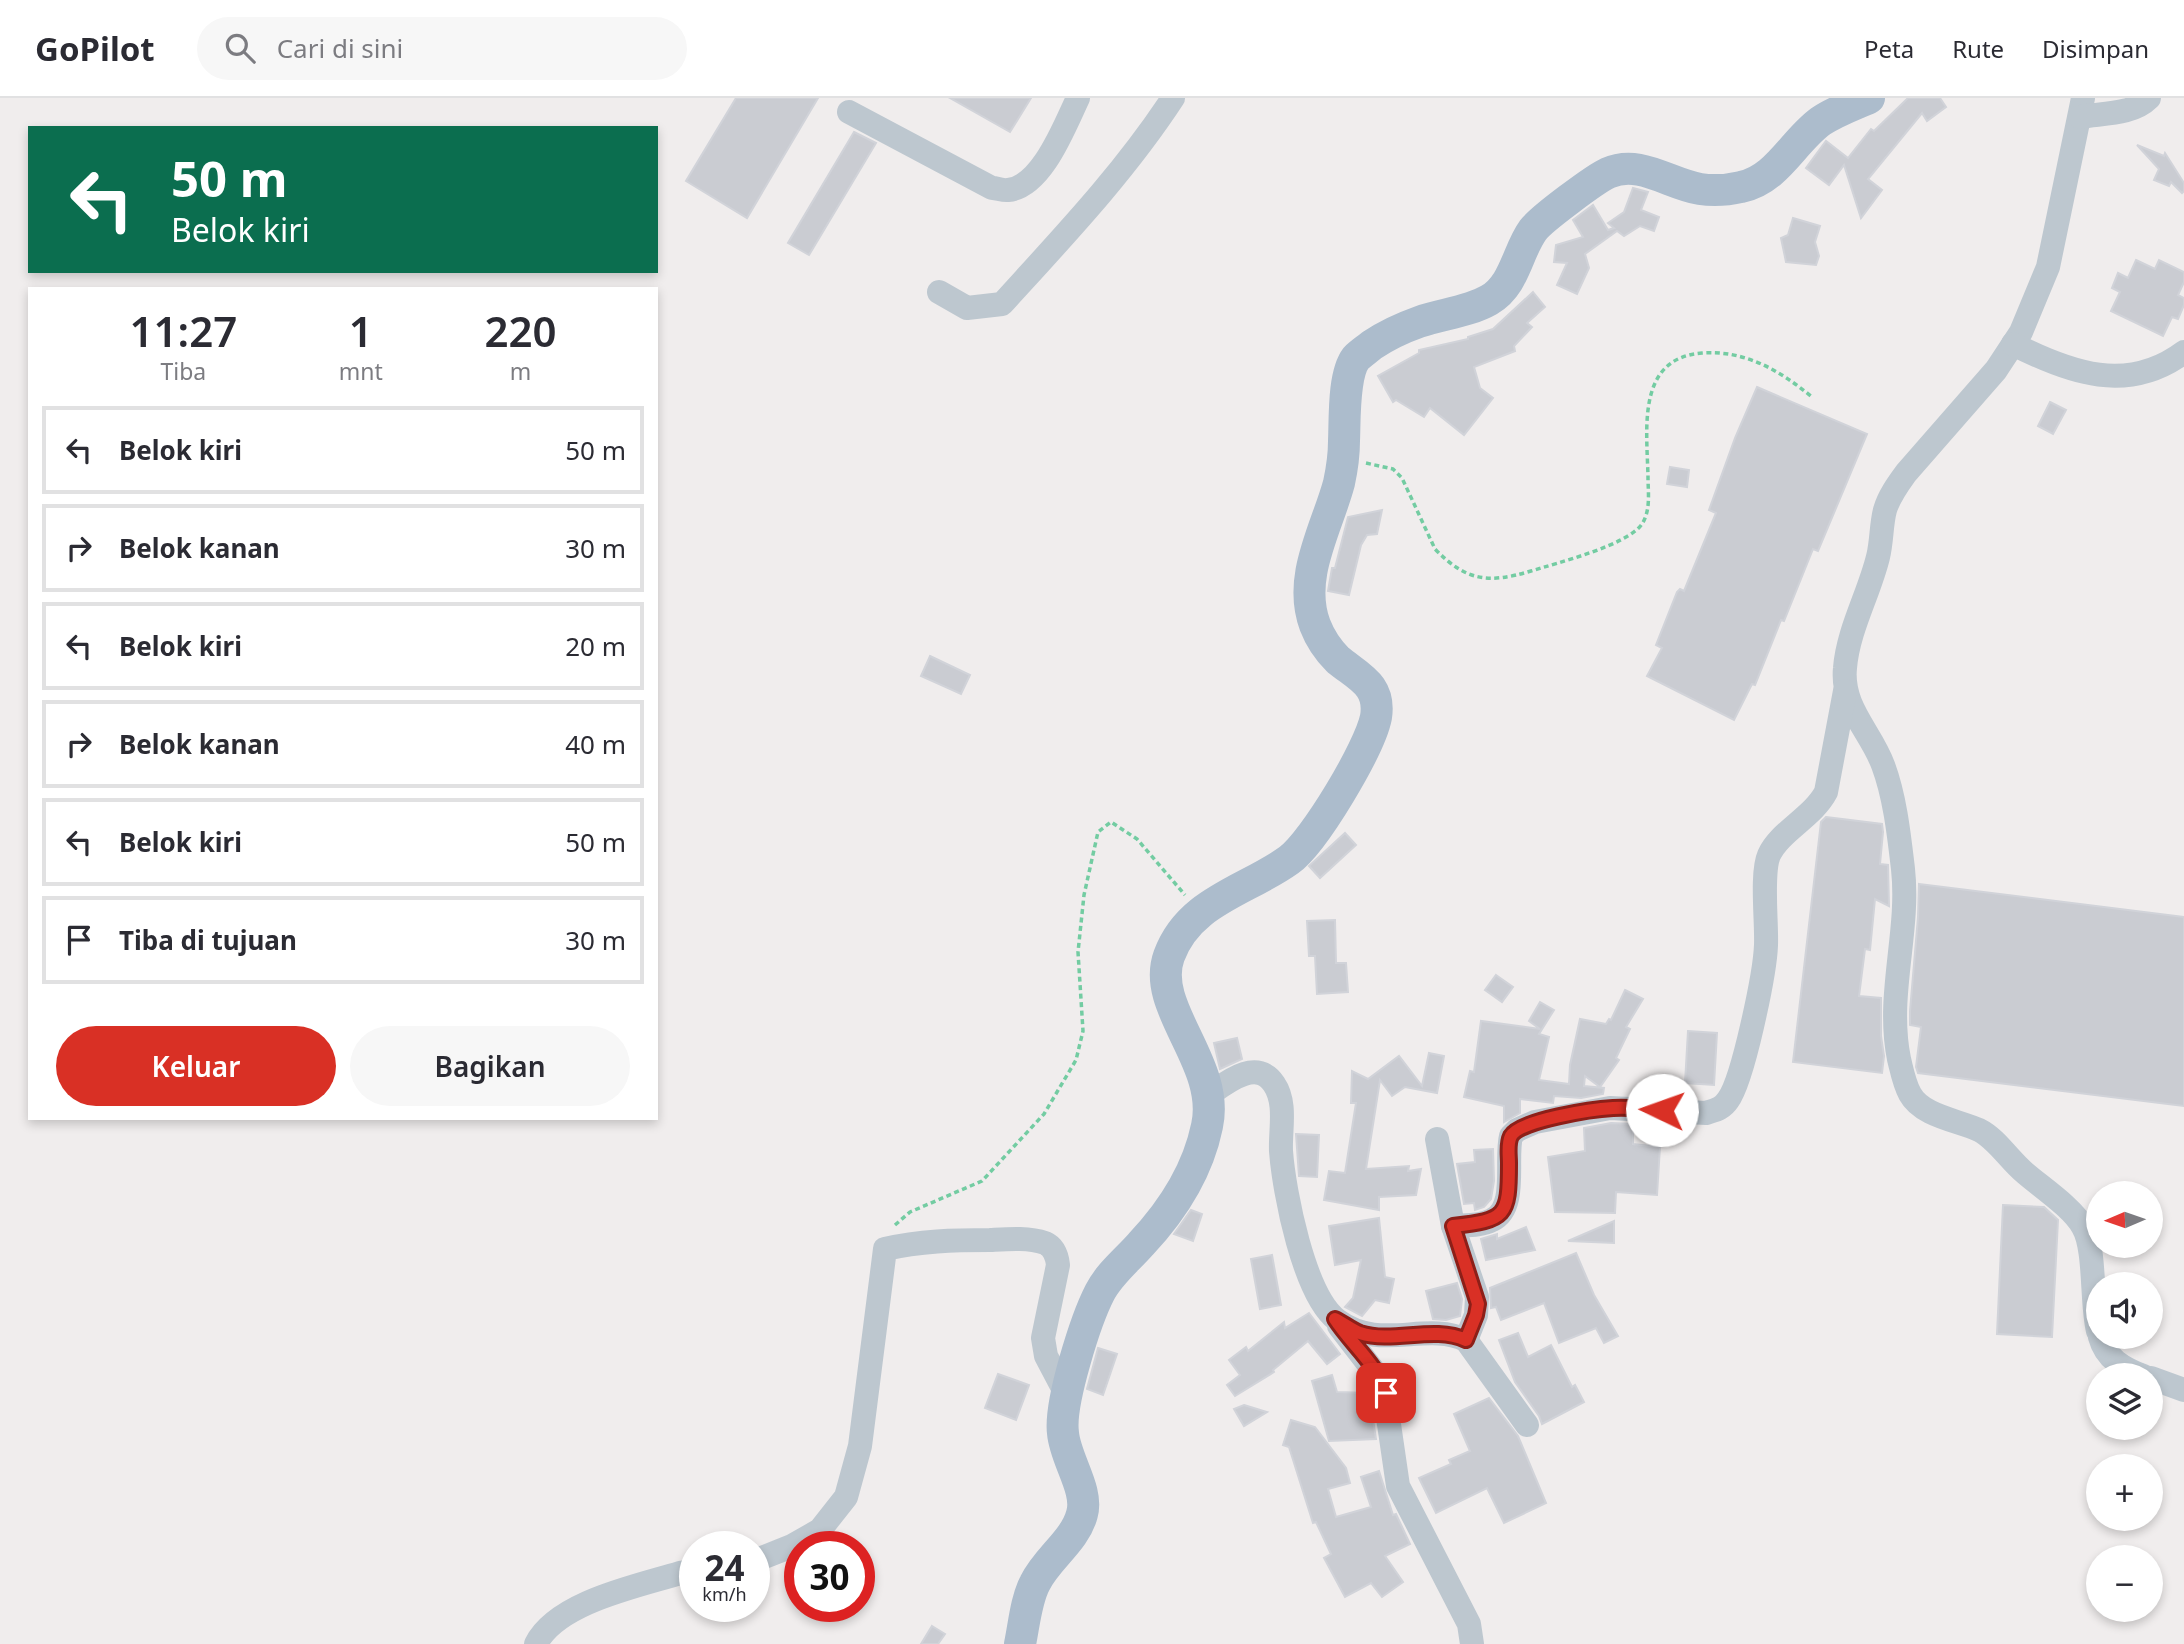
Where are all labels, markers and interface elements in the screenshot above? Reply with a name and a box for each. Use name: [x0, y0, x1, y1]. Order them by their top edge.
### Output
search box: [197, 17, 687, 80]
text: GoPilot: [35, 26, 155, 71]
icon: search: [221, 29, 259, 67]
text: Cari di sini: [277, 30, 403, 66]
text: Peta: [1864, 32, 1914, 65]
text: Rute: [1952, 32, 2004, 65]
text: Disimpan: [2042, 32, 2149, 65]
text: 50 m: [171, 145, 288, 211]
icon: left: [56, 154, 147, 245]
text: Belok kiri: [171, 208, 310, 251]
text: 11:27: [130, 302, 237, 359]
text: 1: [349, 302, 373, 359]
text: 220: [484, 302, 556, 359]
text: Tiba: [161, 355, 206, 387]
text: mnt: [339, 355, 383, 387]
text: m: [510, 355, 531, 387]
icon: left: [60, 431, 98, 469]
text: Belok kiri: [119, 432, 242, 468]
text: 50 m: [565, 432, 626, 468]
icon: right: [60, 529, 98, 567]
text: Belok kanan: [119, 530, 280, 566]
text: 30 m: [565, 530, 626, 566]
icon: left: [60, 627, 98, 665]
text: Belok kiri: [119, 628, 242, 664]
text: 20 m: [565, 628, 626, 664]
icon: right: [60, 725, 98, 763]
text: Belok kanan: [119, 726, 280, 762]
text: 40 m: [565, 726, 626, 762]
icon: left: [60, 823, 98, 861]
text: Belok kiri: [119, 824, 242, 860]
text: 50 m: [565, 824, 626, 860]
icon: arrive: [60, 921, 98, 959]
text: Tiba di tujuan: [119, 922, 297, 958]
text: 30 m: [565, 922, 626, 958]
button: Keluar: [56, 1026, 336, 1106]
button: Bagikan: [350, 1026, 630, 1106]
position arrow: [1625, 1073, 1699, 1147]
north arrow: [2086, 1181, 2163, 1258]
map controls: [2086, 1181, 2163, 1622]
button: sound: [2086, 1272, 2163, 1349]
pin: [1356, 1363, 1416, 1423]
button: layers: [2086, 1363, 2163, 1440]
icon: arrive: [1367, 1374, 1405, 1412]
button: +: [2086, 1454, 2163, 1531]
speed limit sign: 30: [784, 1531, 875, 1622]
text: 24: [704, 1544, 745, 1591]
button: −: [2086, 1545, 2163, 1622]
text: km/h: [702, 1582, 747, 1606]

